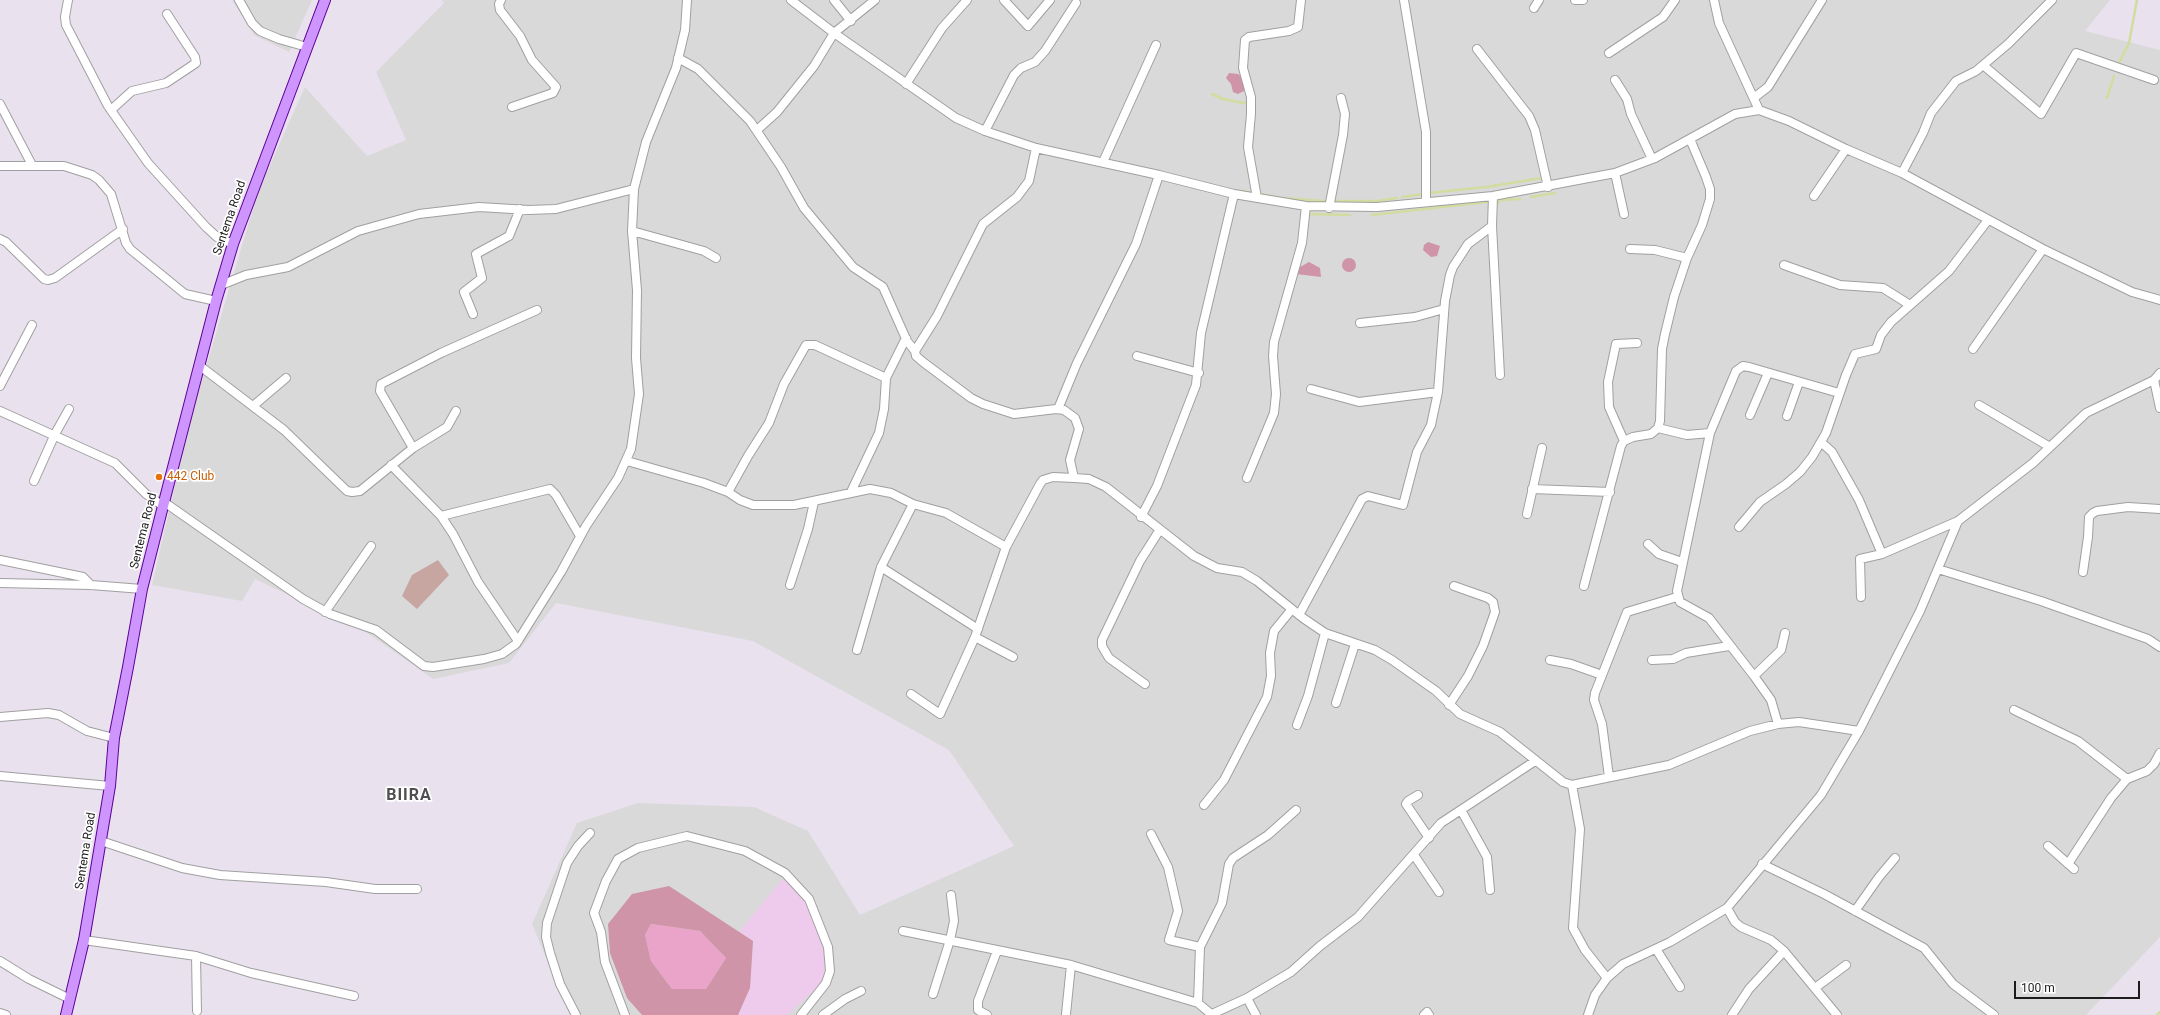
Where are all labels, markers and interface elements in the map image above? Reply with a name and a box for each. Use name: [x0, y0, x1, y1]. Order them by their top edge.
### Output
street label: Sentema Road: [211, 179, 249, 257]
place label: 442 Club: [167, 470, 214, 484]
marker: 442 Club: [154, 472, 164, 482]
street label: Sentema Road: [128, 491, 160, 571]
district label: BIIRA: [386, 786, 432, 806]
street label: Sentema Road: [73, 811, 99, 891]
scale bar: [2016, 973, 2142, 999]
text: 100 m: [2021, 981, 2055, 995]

